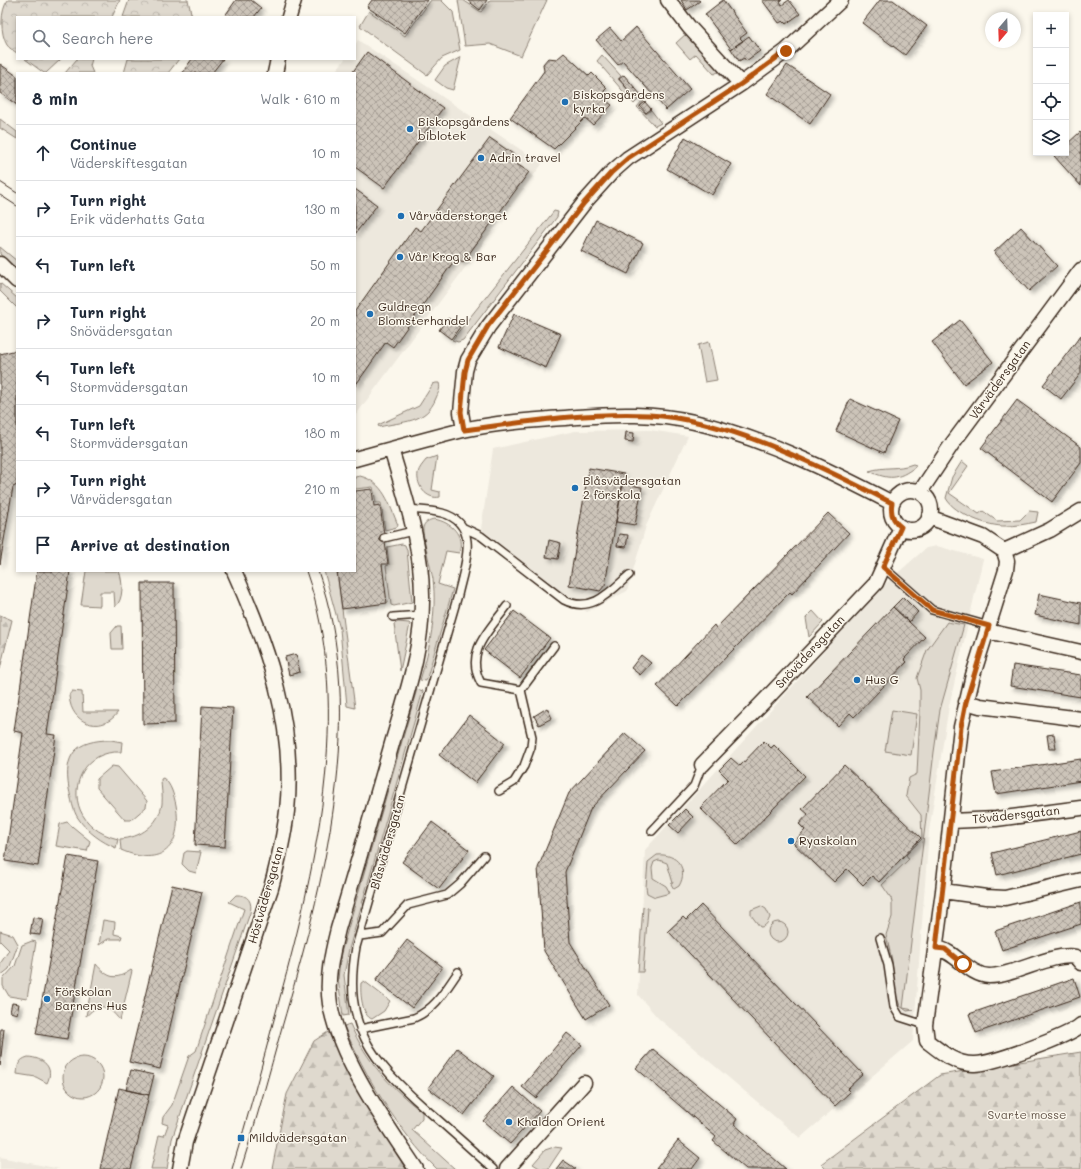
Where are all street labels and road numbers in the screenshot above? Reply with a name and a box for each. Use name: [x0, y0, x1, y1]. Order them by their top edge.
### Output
street label: Vårvädersgatan: [965, 337, 1033, 422]
street label: Snövädersgatan: [771, 611, 847, 691]
street label: Blåsvädersgatan: [366, 792, 408, 891]
street label: Tövädersgatan: [971, 801, 1060, 827]
street label: Höstvädersgatan: [243, 844, 287, 945]

